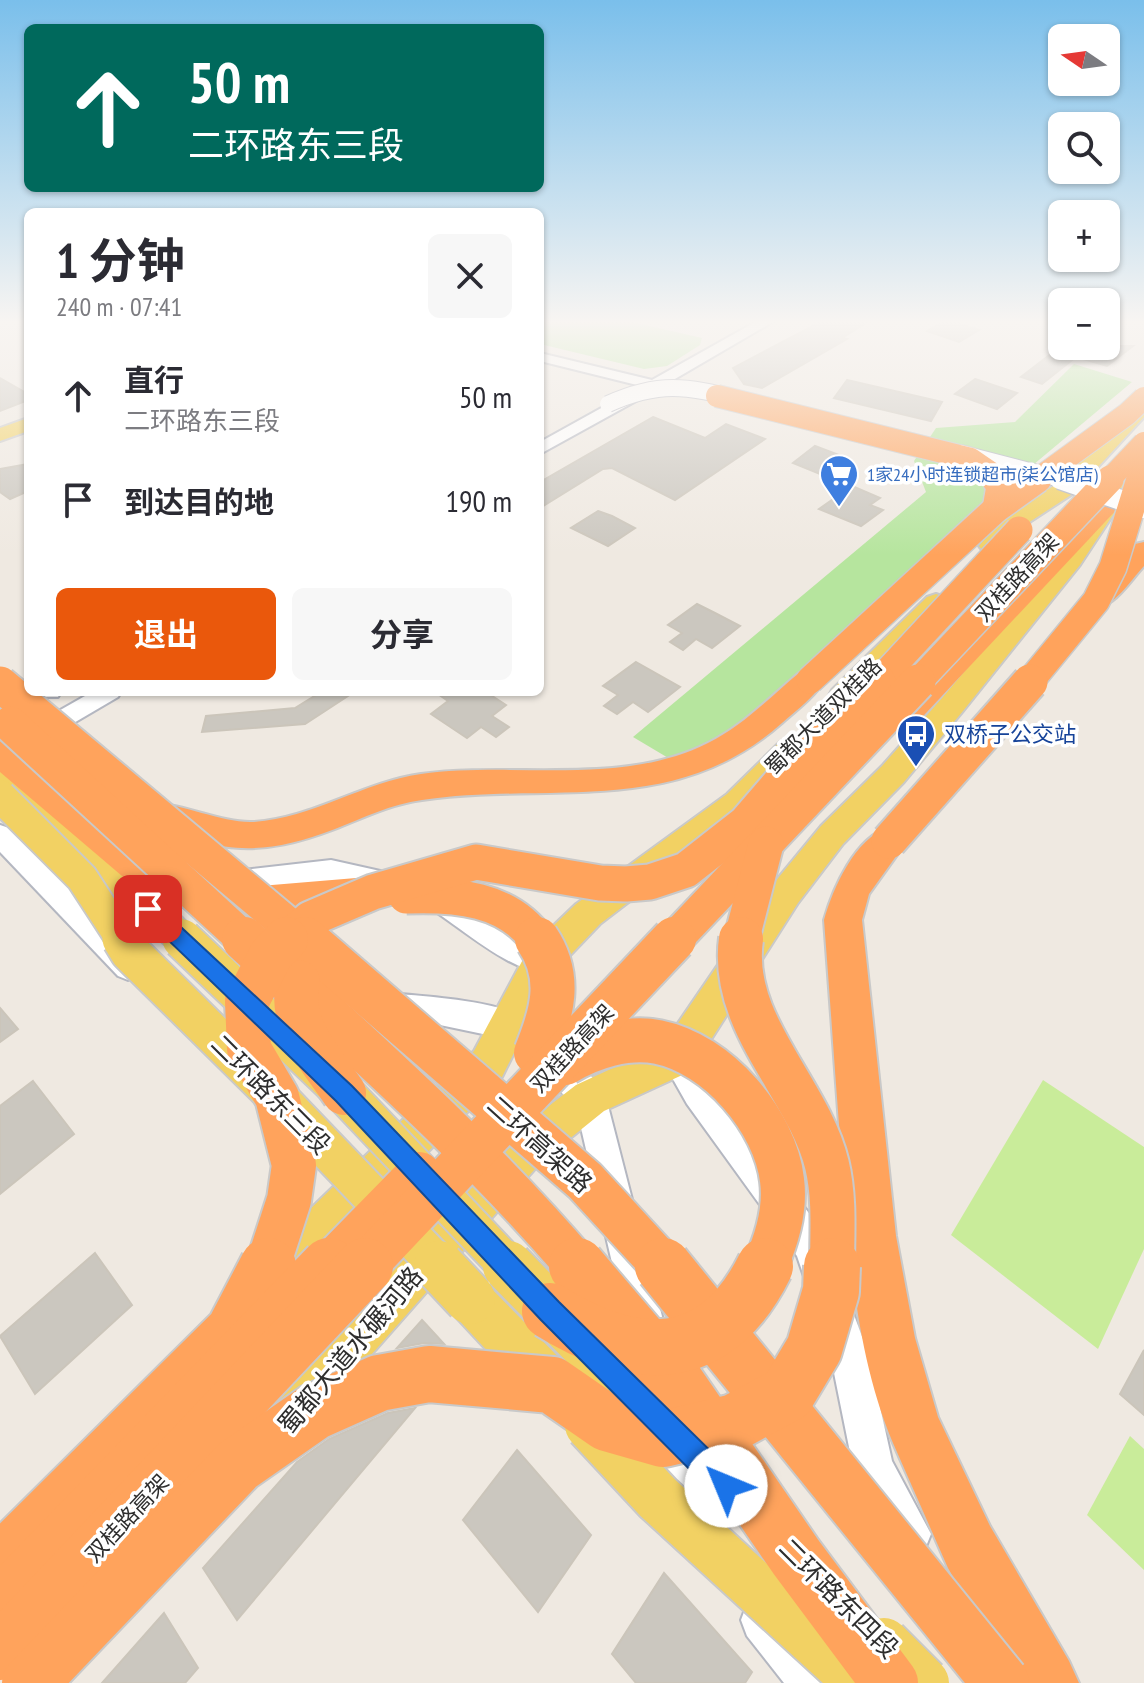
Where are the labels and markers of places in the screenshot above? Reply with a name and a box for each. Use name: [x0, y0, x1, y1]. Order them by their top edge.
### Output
supermarket icon: 1家24小时连锁超市(柒公馆店): [818, 453, 860, 508]
place label: 1家24小时连锁超市(柒公馆店): [867, 463, 1098, 486]
bus stop icon: 双桥子公交站: [895, 713, 937, 768]
place label: 双桥子公交站: [944, 720, 1076, 748]
pin: [114, 875, 182, 943]

